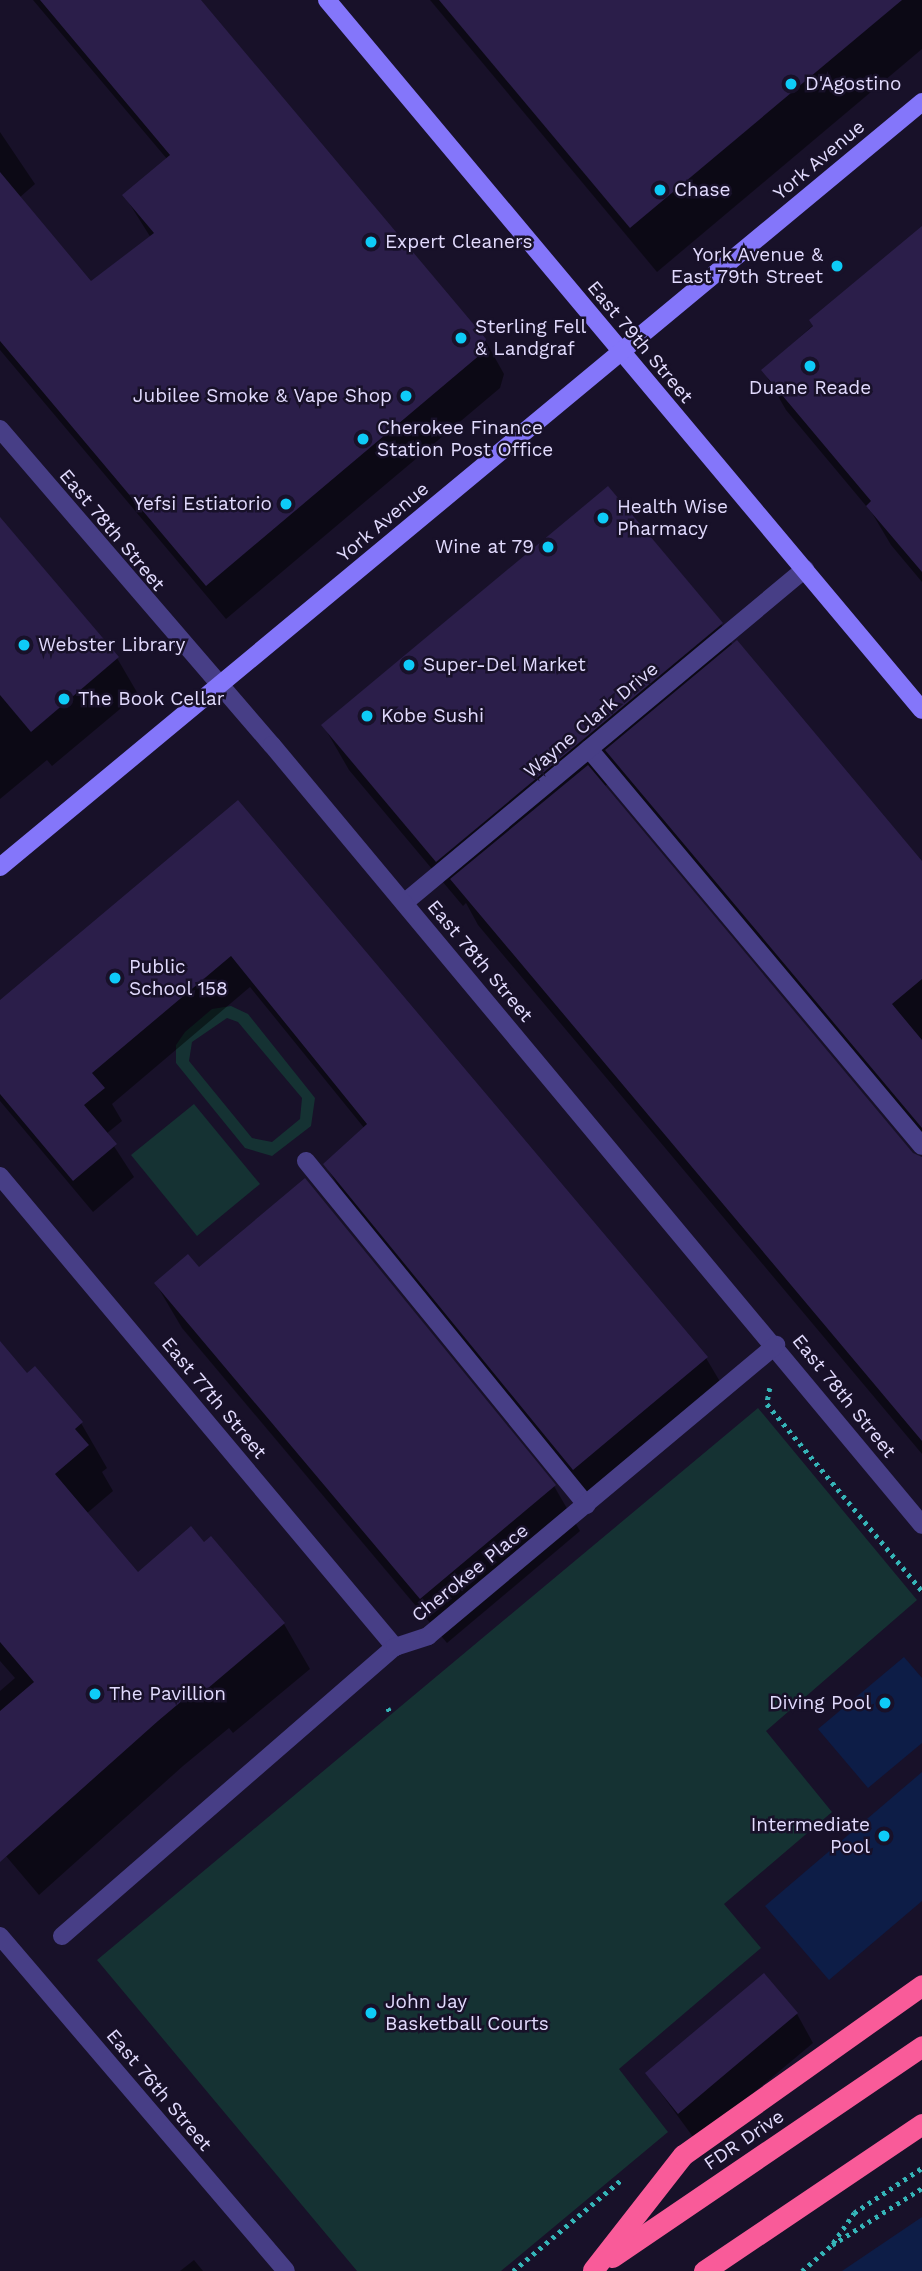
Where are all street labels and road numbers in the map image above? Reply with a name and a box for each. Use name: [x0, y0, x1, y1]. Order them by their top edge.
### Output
street label: York Avenue: [768, 115, 870, 205]
street label: East 79th Street: [582, 276, 698, 408]
street label: East 78th Street: [54, 464, 170, 596]
street label: York Avenue: [332, 477, 434, 567]
street label: Wayne Clark Drive: [519, 657, 663, 783]
street label: East 78th Street: [422, 895, 538, 1027]
street label: East 78th Street: [787, 1329, 901, 1463]
street label: East 77th Street: [156, 1332, 272, 1464]
street label: Cherokee Place: [407, 1519, 533, 1627]
street label: East 76th Street: [101, 2024, 217, 2156]
street label: FDR Drive: [700, 2105, 788, 2175]

